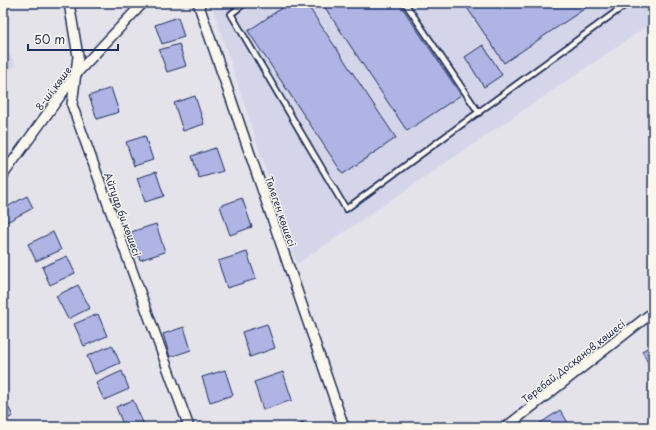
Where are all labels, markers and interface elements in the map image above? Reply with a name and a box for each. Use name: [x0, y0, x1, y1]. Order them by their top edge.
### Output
scale bar: [28, 26, 118, 52]
text: 50 m: [34, 30, 65, 48]
street label: 8-шi көше: [31, 63, 75, 113]
street label: Айтуар би көшесі: [101, 170, 145, 258]
street label: Төлеген көшесі: [262, 173, 300, 249]
street label: Төребай Досқанов көшесі: [518, 316, 628, 406]

